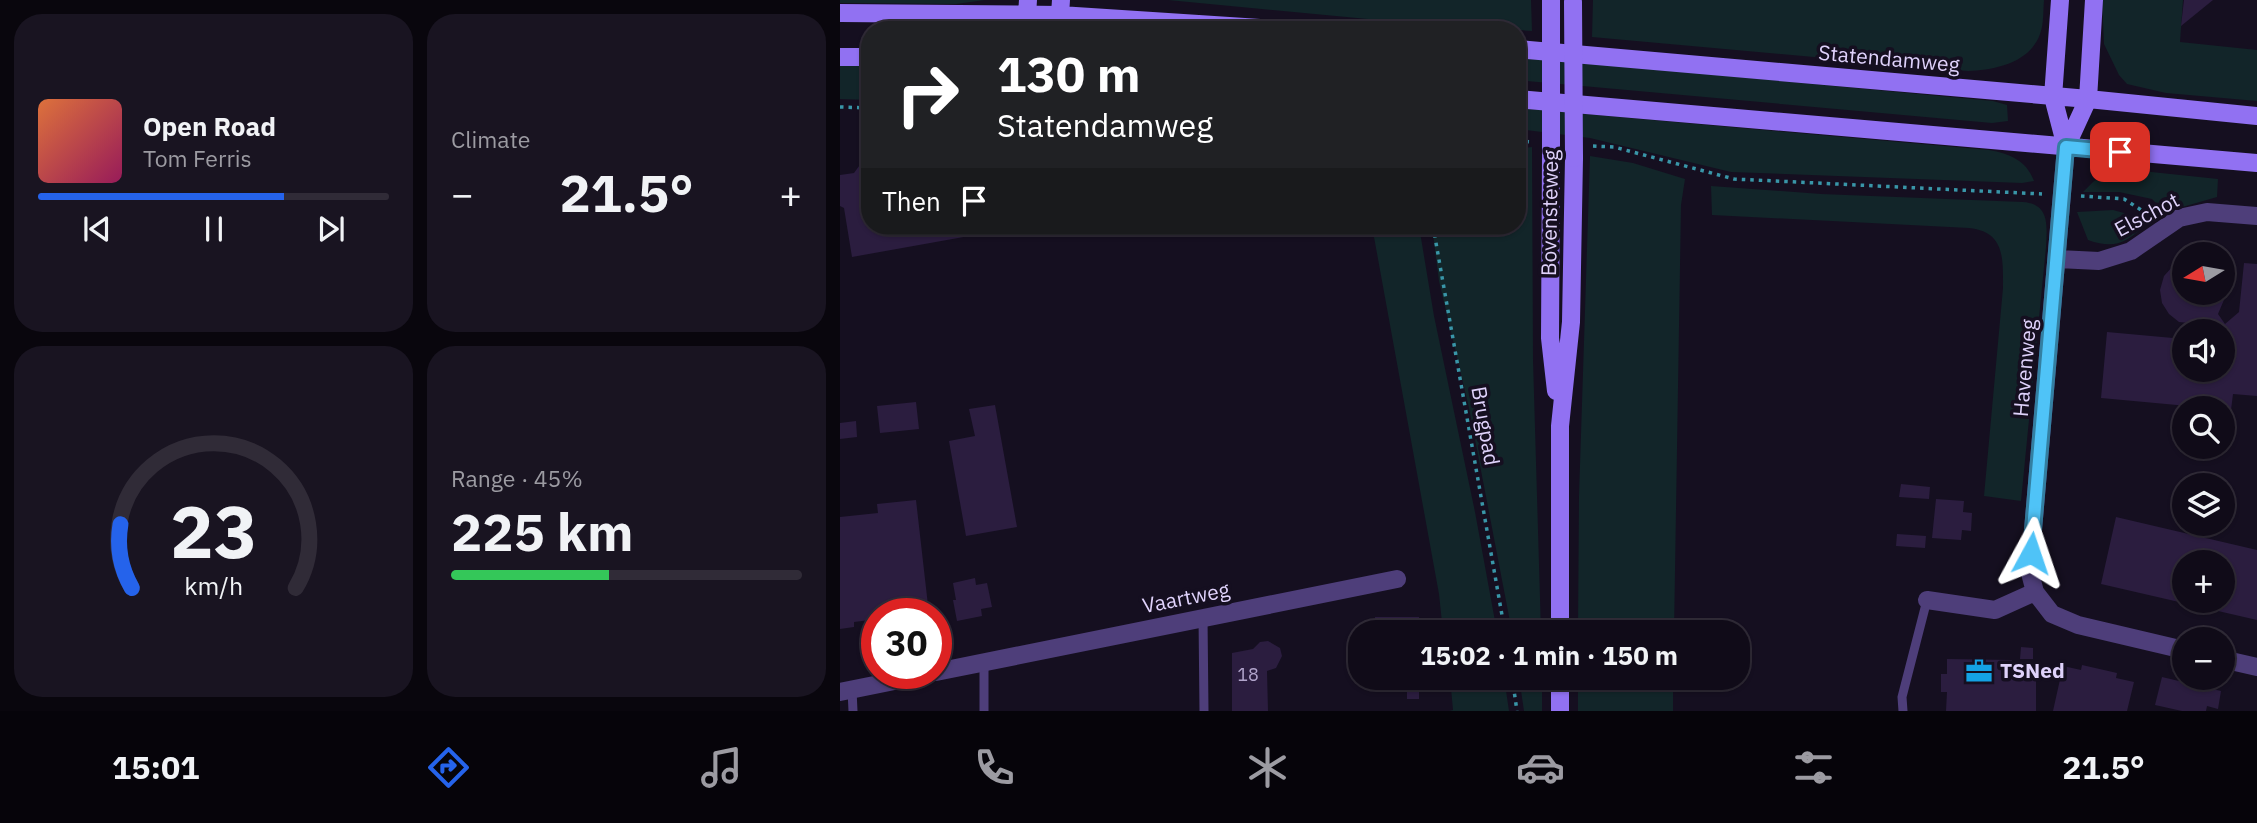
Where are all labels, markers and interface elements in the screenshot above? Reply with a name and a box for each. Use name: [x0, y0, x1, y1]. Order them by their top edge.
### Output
street label: Statendamweg: [1817, 38, 1961, 78]
text: 130 m: [997, 42, 1141, 105]
icon: right: [882, 49, 973, 140]
text: Statendamweg: [997, 104, 1213, 146]
text: Open Road: [143, 109, 276, 143]
pin: [2090, 122, 2150, 182]
text: Climate: [451, 124, 530, 154]
icon: arrive: [2101, 133, 2139, 171]
text: Tom Ferris: [143, 143, 252, 173]
street label: Bovensteweg: [1534, 150, 1564, 276]
text: 21.5°: [559, 159, 694, 226]
text: −: [451, 169, 474, 218]
text: +: [779, 169, 802, 218]
icon: arrive: [955, 182, 993, 220]
text: Then: [882, 184, 941, 218]
street label: Elschot: [2109, 185, 2184, 243]
icon: previous: [78, 210, 116, 248]
icon: pause: [195, 210, 233, 248]
icon: next: [312, 210, 350, 248]
north arrow: [2172, 242, 2235, 304]
map controls: [2172, 242, 2235, 690]
street label: Havenweg: [2006, 318, 2042, 418]
button: sound: [2172, 319, 2235, 382]
street label: Brugpad: [1465, 384, 1507, 468]
button: search: [2172, 396, 2235, 459]
text: Range · 45%: [451, 463, 583, 493]
button: layers: [2172, 473, 2235, 536]
text: 23: [170, 483, 257, 578]
text: 225 km: [451, 498, 633, 565]
position arrow: [1994, 516, 2068, 590]
button: +: [2172, 550, 2235, 613]
text: km/h: [184, 568, 243, 601]
street label: Vaartweg: [1140, 575, 1232, 619]
speed limit sign: 30: [861, 598, 952, 689]
button: −: [2172, 627, 2235, 690]
text: 15:02 · 1 min · 150 m: [1420, 638, 1678, 672]
office icon: TSNed: [1964, 656, 1994, 686]
place label: TSNed: [2000, 656, 2065, 684]
house number: 18: [1237, 663, 1259, 686]
icon: directions: [424, 743, 473, 792]
icon: music: [697, 743, 746, 792]
icon: phone: [970, 743, 1019, 792]
icon: climate: [1243, 743, 1292, 792]
icon: car: [1516, 743, 1565, 792]
icon: filters: [1789, 743, 1838, 792]
text: 15:01: [112, 746, 199, 788]
text: 21.5°: [2062, 746, 2145, 788]

